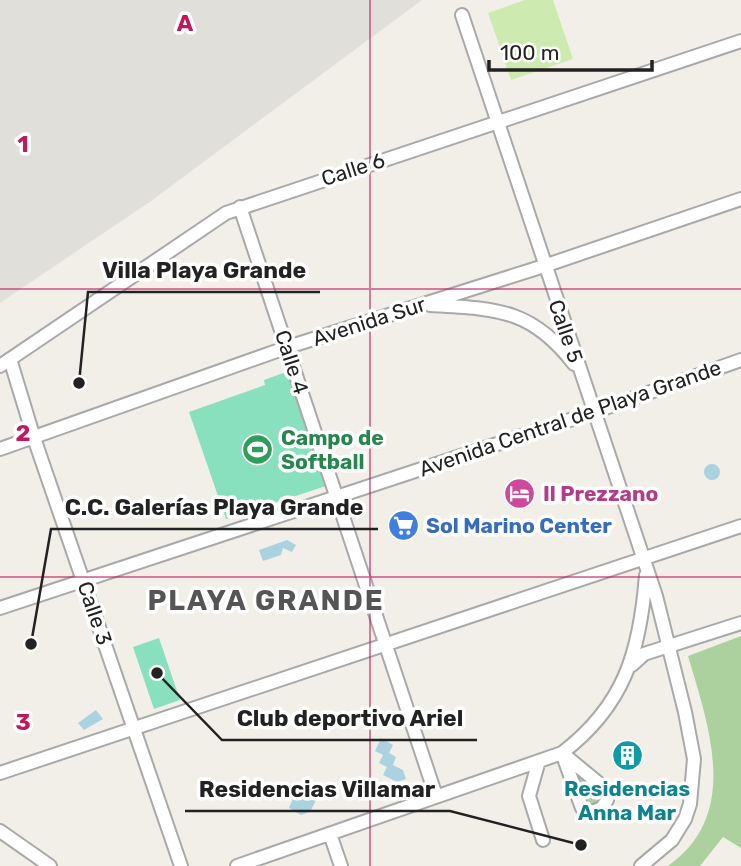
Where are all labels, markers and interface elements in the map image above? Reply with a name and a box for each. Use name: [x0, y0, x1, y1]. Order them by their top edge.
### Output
text: A: [177, 9, 194, 37]
scale bar: [489, 28, 652, 72]
text: 100 m: [500, 40, 559, 65]
text: 1: [17, 130, 29, 158]
street label: Calle 6: [318, 147, 388, 191]
callout: Villa Playa Grande: [88, 248, 320, 292]
text: Villa Playa Grande: [102, 256, 306, 284]
street label: Avenida Sur: [309, 291, 429, 351]
street label: Calle 5: [544, 296, 588, 366]
street label: Calle 4: [270, 327, 314, 397]
street label: Avenida Central de Playa Grande: [416, 354, 724, 482]
text: 2: [16, 419, 30, 447]
place label: Campo de Softball: [281, 425, 384, 474]
sports icon: Campo de Softball: [241, 432, 275, 466]
hotel icon: Il Prezzano: [503, 476, 537, 510]
place label: Il Prezzano: [543, 481, 658, 506]
callout: C.C. Galerías Playa Grande: [51, 485, 378, 529]
text: C.C. Galerías Playa Grande: [65, 493, 363, 521]
supermarket icon: Sol Marino Center: [386, 508, 420, 542]
place label: Sol Marino Center: [426, 513, 612, 538]
street label: Calle 3: [73, 578, 117, 648]
district label: PLAYA GRANDE: [147, 584, 385, 617]
callout: Club deportivo Ariel: [222, 696, 477, 740]
text: Club deportivo Ariel: [237, 704, 463, 732]
text: 3: [15, 708, 31, 736]
building icon: Residencias Anna Mar: [610, 739, 644, 773]
callout: Residencias Villamar: [185, 767, 450, 811]
text: Residencias Villamar: [199, 775, 436, 803]
place label: Residencias Anna Mar: [564, 776, 690, 825]

